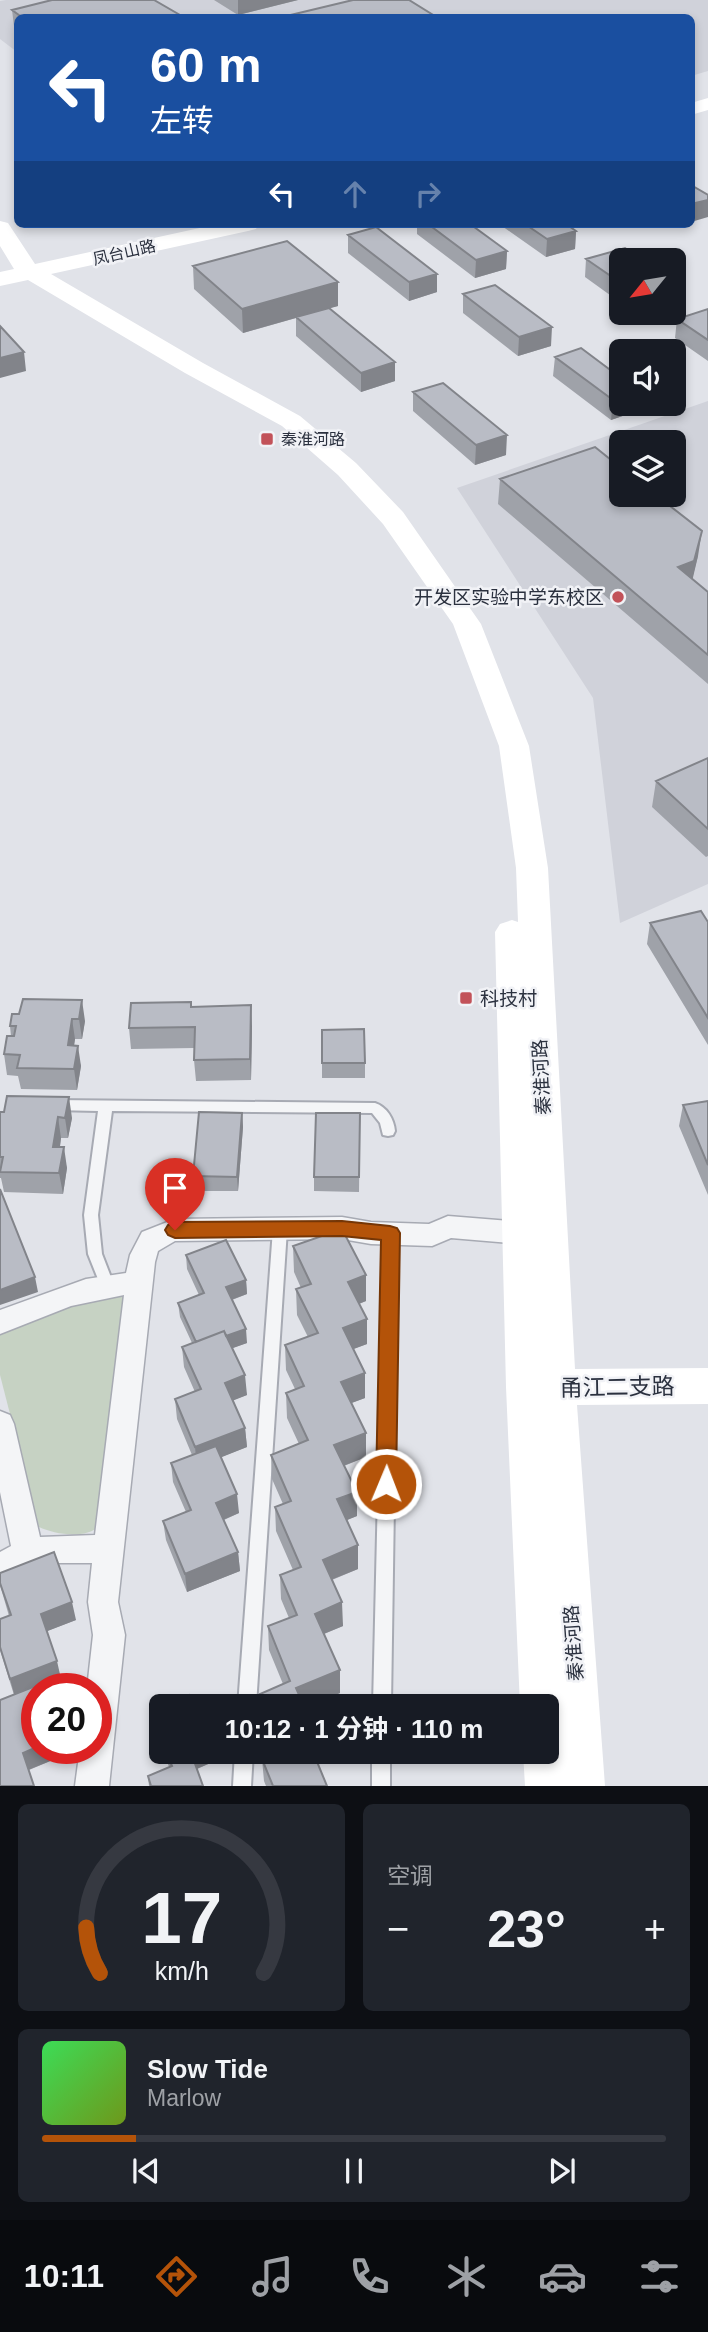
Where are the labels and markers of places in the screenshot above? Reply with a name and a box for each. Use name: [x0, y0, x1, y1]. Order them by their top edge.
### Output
marker: 秦淮河路: [259, 431, 275, 447]
place label: 秦淮河路: [281, 431, 345, 448]
place label: 开发区实验中学东校区: [414, 587, 604, 608]
marker: 开发区实验中学东校区: [610, 589, 626, 605]
place label: 科技村: [480, 988, 537, 1009]
marker: 科技村: [458, 990, 474, 1006]
pin: [145, 1158, 205, 1230]

